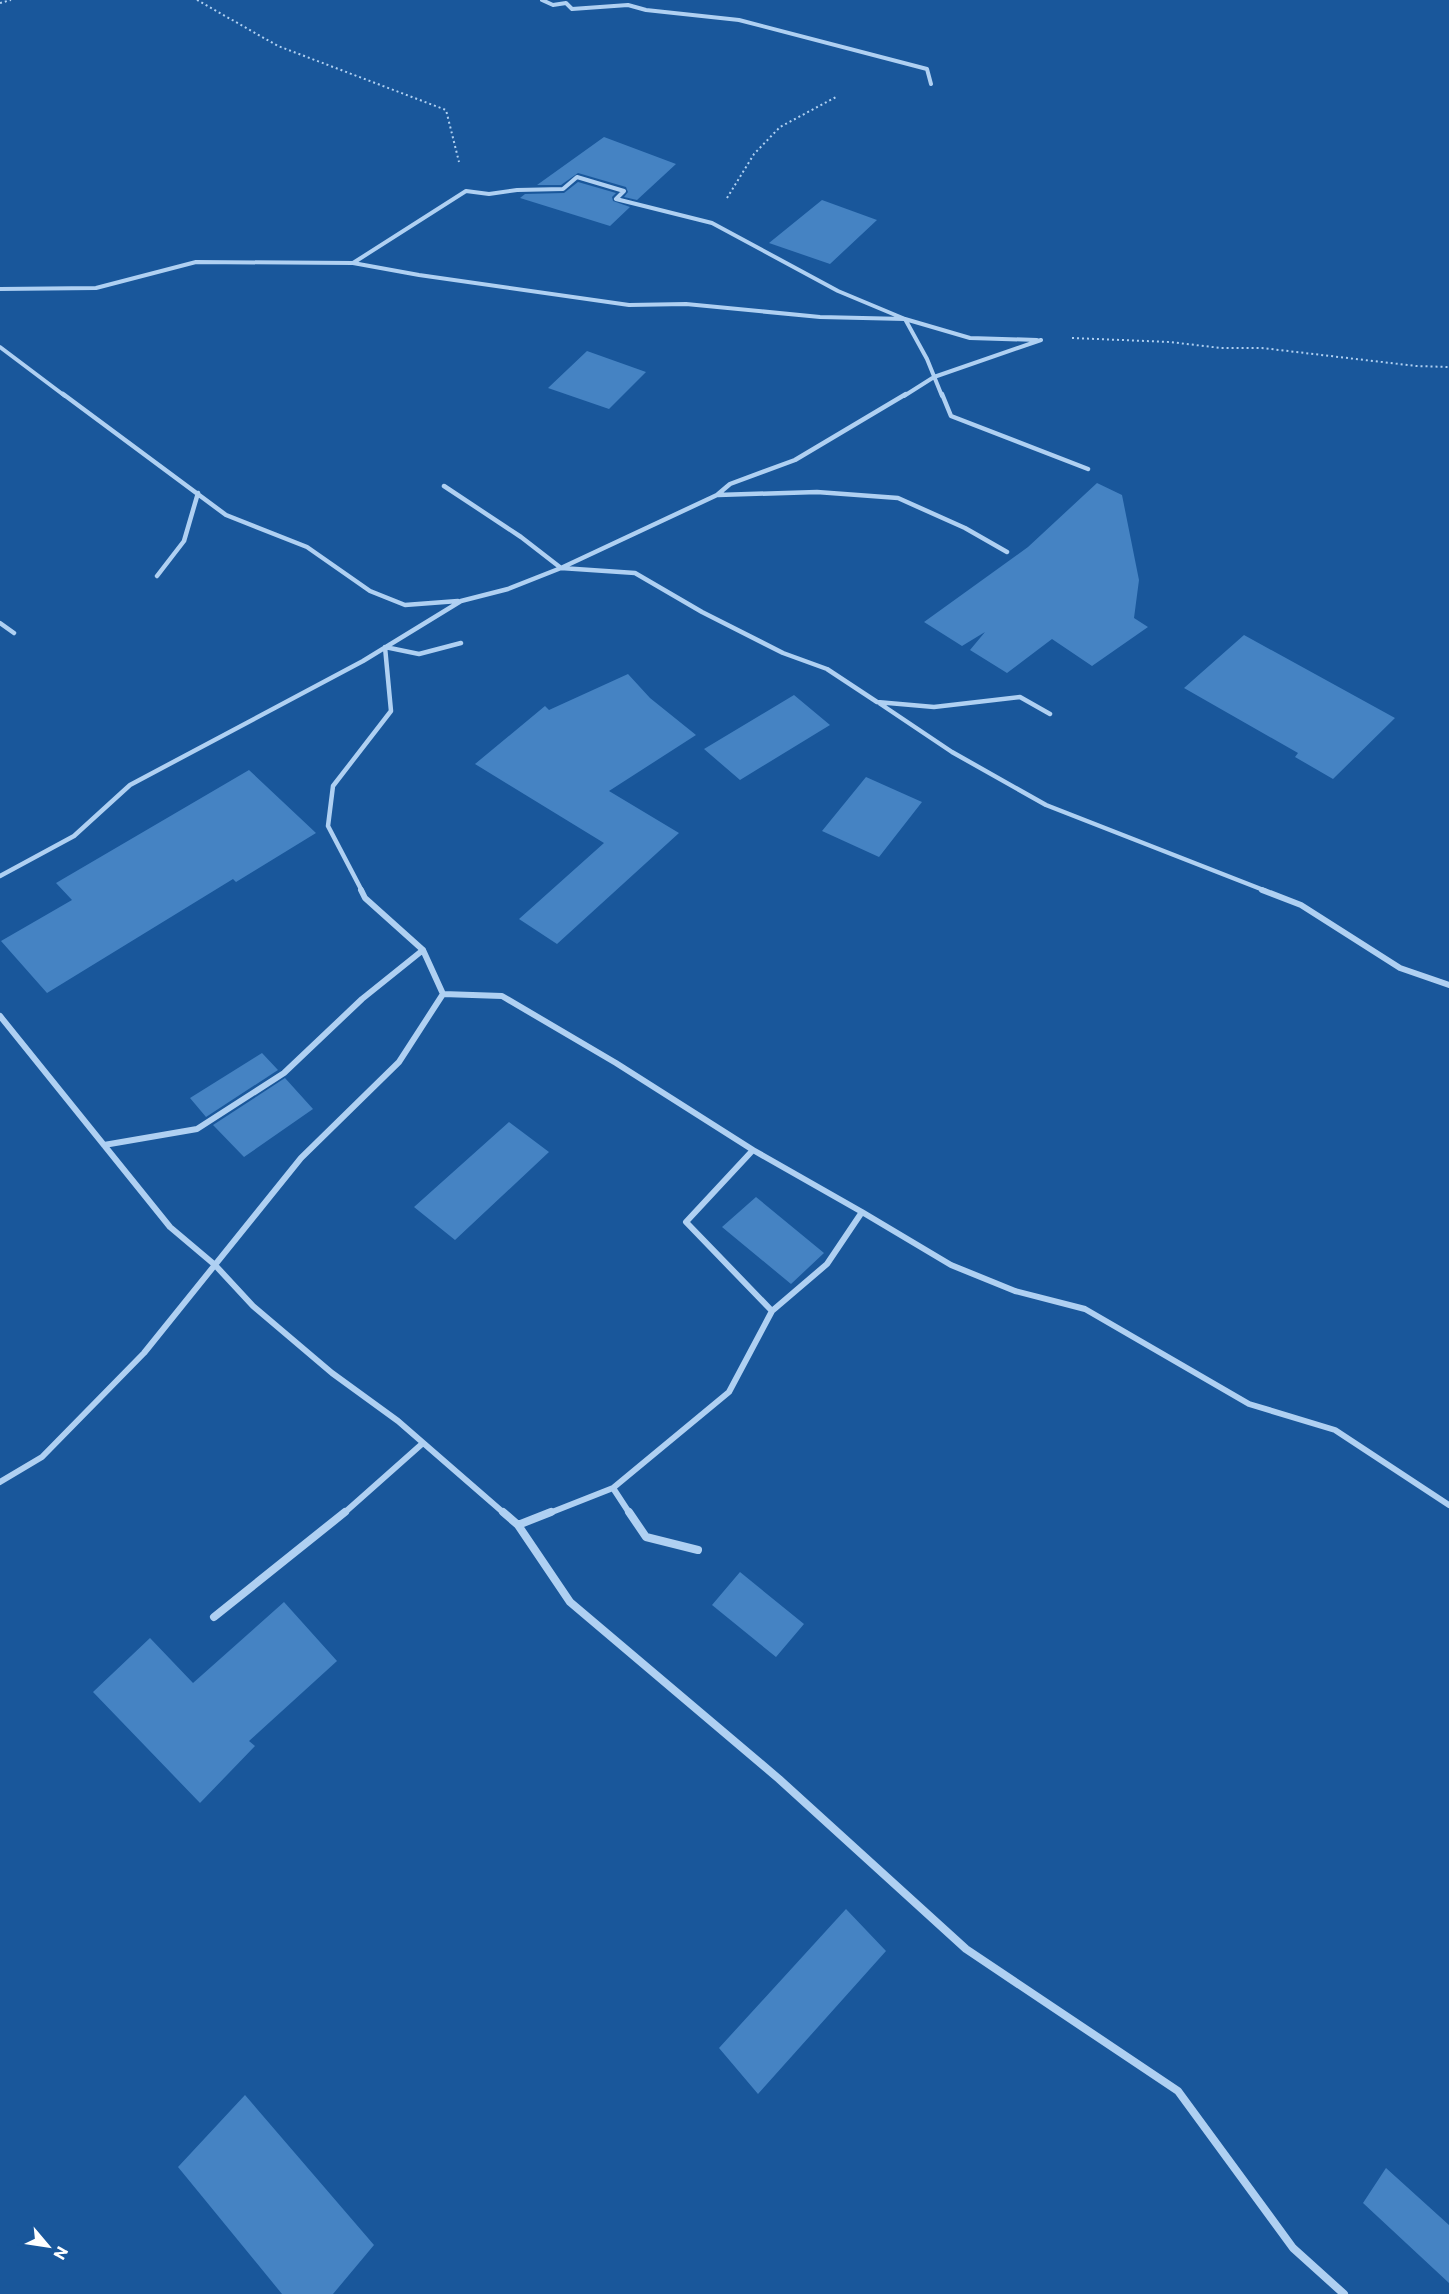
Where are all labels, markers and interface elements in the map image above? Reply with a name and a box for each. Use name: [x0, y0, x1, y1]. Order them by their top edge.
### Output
north arrow: [18, 2216, 78, 2276]
text: N: [50, 2244, 73, 2263]

